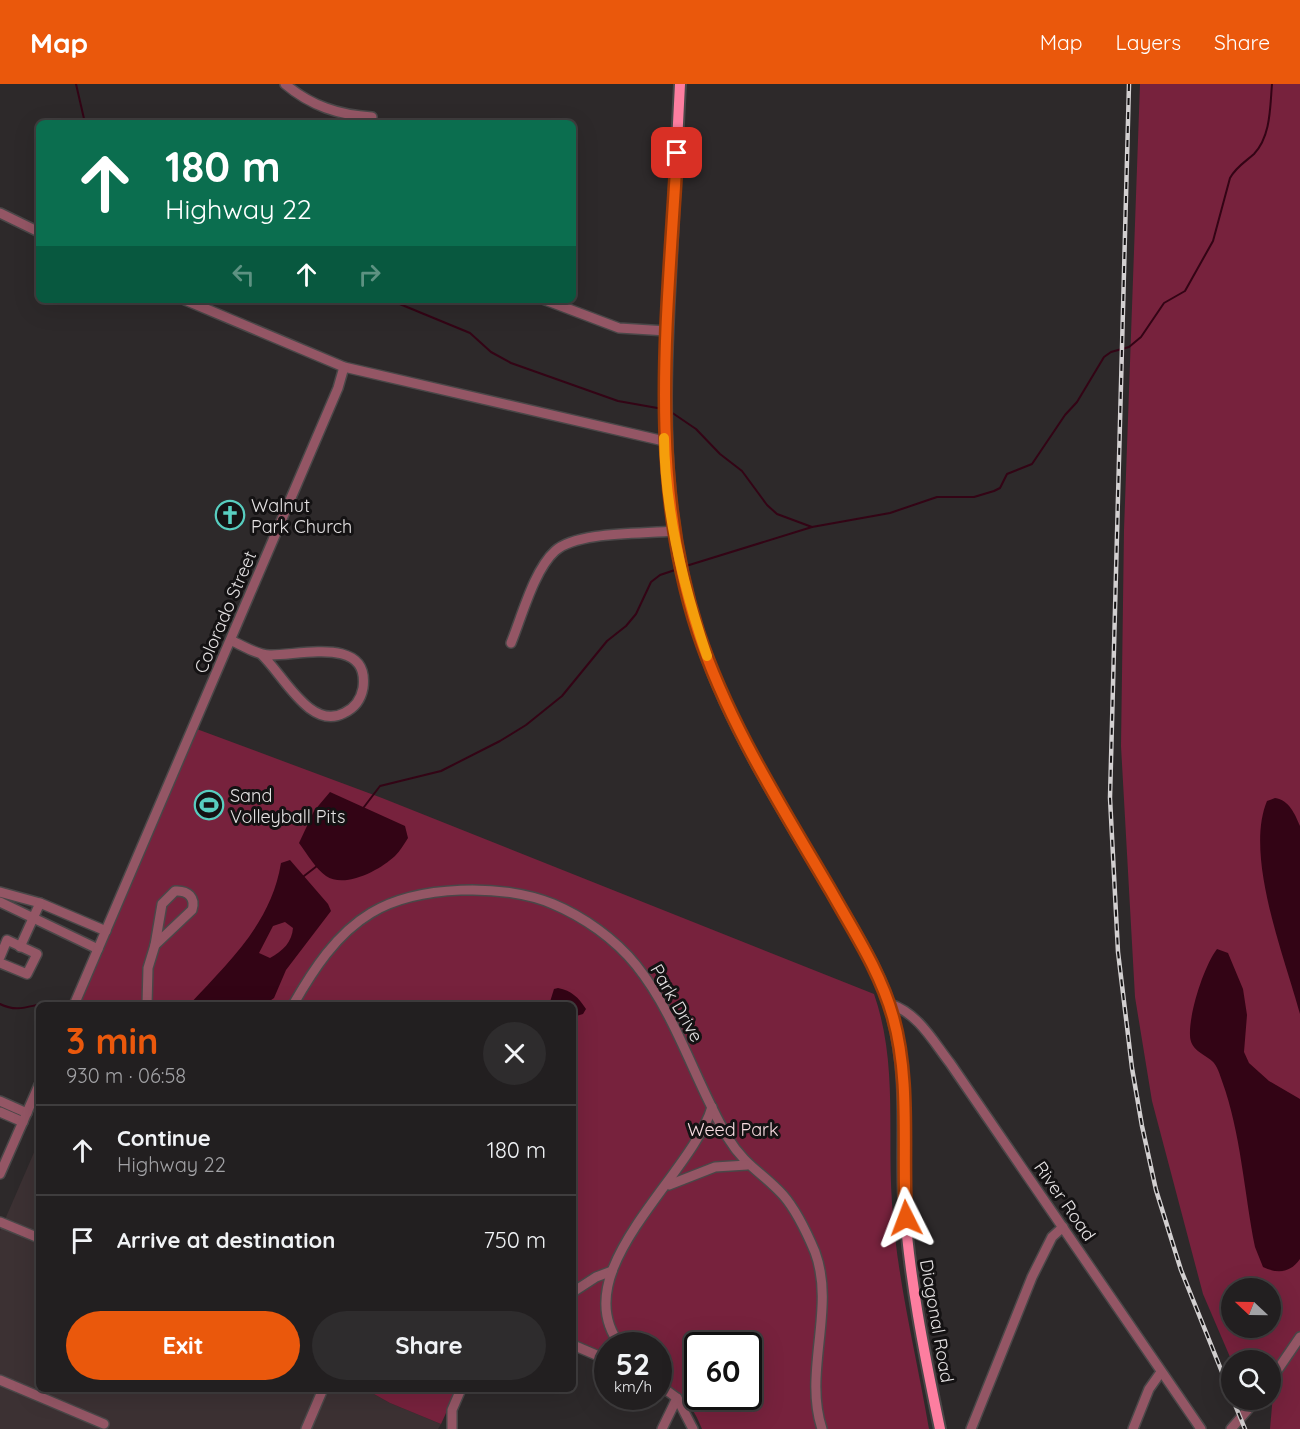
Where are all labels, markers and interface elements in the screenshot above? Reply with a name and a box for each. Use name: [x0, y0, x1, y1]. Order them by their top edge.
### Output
text: Map: [30, 25, 88, 60]
text: Map: [1040, 29, 1083, 55]
text: Layers: [1116, 29, 1181, 55]
text: Share: [1214, 29, 1270, 55]
pin: [651, 127, 702, 178]
icon: arrive: [660, 136, 693, 169]
text: 180 m: [165, 140, 281, 193]
icon: ahead: [66, 144, 144, 222]
text: Highway 22: [165, 192, 312, 226]
icon: left: [227, 258, 260, 291]
icon: ahead: [290, 258, 323, 291]
icon: right: [353, 258, 386, 291]
place label: Walnut Park Church: [251, 494, 352, 538]
church icon: Walnut Park Church: [214, 499, 246, 531]
street label: Colorado Street: [189, 547, 261, 677]
place label: Sand Volleyball Pits: [230, 784, 345, 828]
sports icon: Sand Volleyball Pits: [193, 789, 225, 821]
street label: Park Drive: [645, 960, 709, 1046]
text: 3 min: [66, 1018, 159, 1063]
button: close: [483, 1022, 546, 1085]
text: 930 m · 06:58: [66, 1063, 186, 1088]
park label: Weed Park: [687, 1118, 779, 1141]
text: Continue: [117, 1124, 211, 1152]
icon: ahead: [66, 1134, 99, 1167]
text: 180 m: [487, 1136, 546, 1164]
text: Highway 22: [117, 1152, 226, 1177]
street label: River Road: [1029, 1157, 1101, 1245]
position arrow: [874, 1186, 938, 1250]
icon: arrive: [66, 1224, 99, 1257]
text: Arrive at destination: [117, 1226, 335, 1254]
text: 750 m: [484, 1226, 546, 1254]
street label: Diagonal Road: [915, 1258, 959, 1384]
north arrow: [1221, 1278, 1281, 1338]
map controls: [1221, 1278, 1281, 1410]
button: Exit: [66, 1311, 300, 1380]
button: Share: [312, 1311, 546, 1380]
speed limit sign: 60: [684, 1332, 762, 1410]
text: 52: [616, 1345, 650, 1383]
button: search: [1221, 1350, 1281, 1410]
text: km/h: [614, 1377, 652, 1396]

